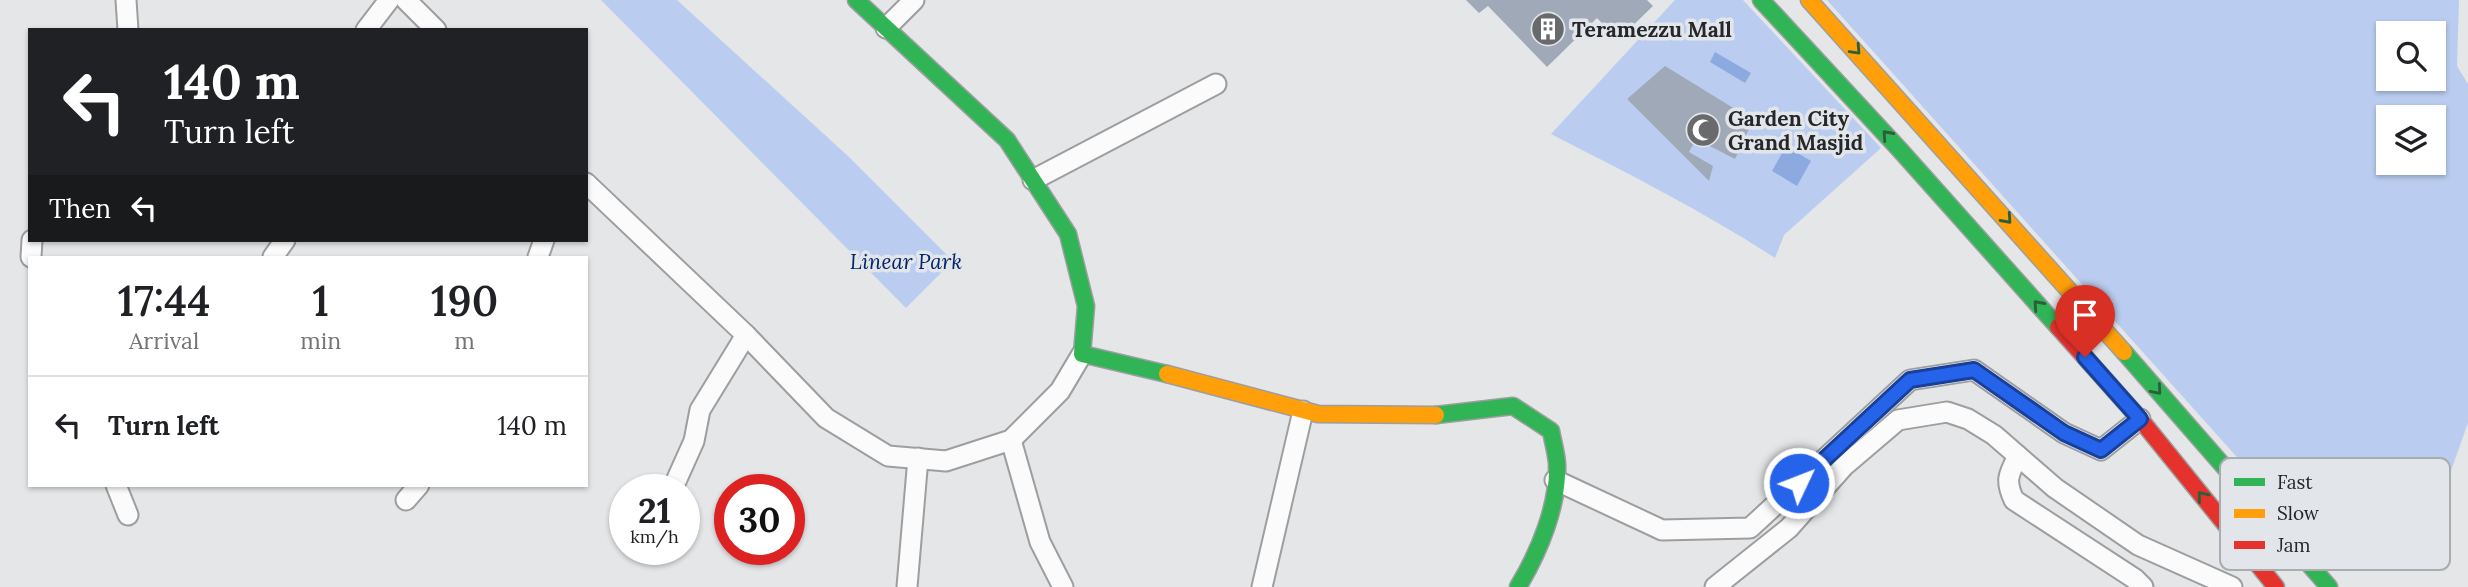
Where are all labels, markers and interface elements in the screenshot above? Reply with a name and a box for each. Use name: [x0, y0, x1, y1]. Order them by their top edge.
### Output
building icon: Teramezzu Mall: [1529, 10, 1567, 48]
place label: Teramezzu Mall: [1572, 16, 1732, 43]
map controls: [2376, 21, 2446, 175]
button: search: [2376, 21, 2446, 91]
one-way arrow: [1847, 42, 1860, 55]
text: 140 m: [164, 50, 300, 112]
icon: left: [49, 56, 140, 147]
place label: Garden City Grand Masjid: [1728, 105, 1863, 156]
button: layers: [2376, 105, 2446, 175]
text: Turn left: [164, 111, 294, 152]
mosque icon: Garden City Grand Masjid: [1684, 111, 1722, 149]
one-way arrow: [1882, 130, 1895, 143]
icon: left: [125, 189, 163, 227]
text: Then: [49, 192, 111, 225]
one-way arrow: [1999, 211, 2011, 224]
park label: Linear Park: [850, 248, 962, 275]
text: 17:44: [118, 274, 210, 328]
text: 1: [312, 274, 329, 328]
text: 190: [431, 274, 498, 328]
pin: [2055, 285, 2115, 357]
icon: arrive: [2066, 296, 2104, 334]
one-way arrow: [2033, 300, 2046, 313]
text: Arrival: [129, 326, 199, 355]
text: min: [300, 326, 341, 355]
text: m: [454, 326, 475, 355]
one-way arrow: [2149, 382, 2162, 395]
icon: left: [49, 406, 87, 444]
text: Turn left: [108, 409, 219, 442]
text: 140 m: [497, 409, 567, 442]
position arrow: [1762, 446, 1836, 520]
legend: [2220, 458, 2450, 570]
text: Fast: [2277, 470, 2313, 494]
speed limit sign: 30: [714, 474, 805, 565]
text: 21: [638, 488, 671, 533]
one-way arrow: [2198, 491, 2210, 504]
text: Slow: [2277, 501, 2320, 525]
text: km/h: [630, 525, 679, 548]
text: Jam: [2276, 533, 2311, 557]

